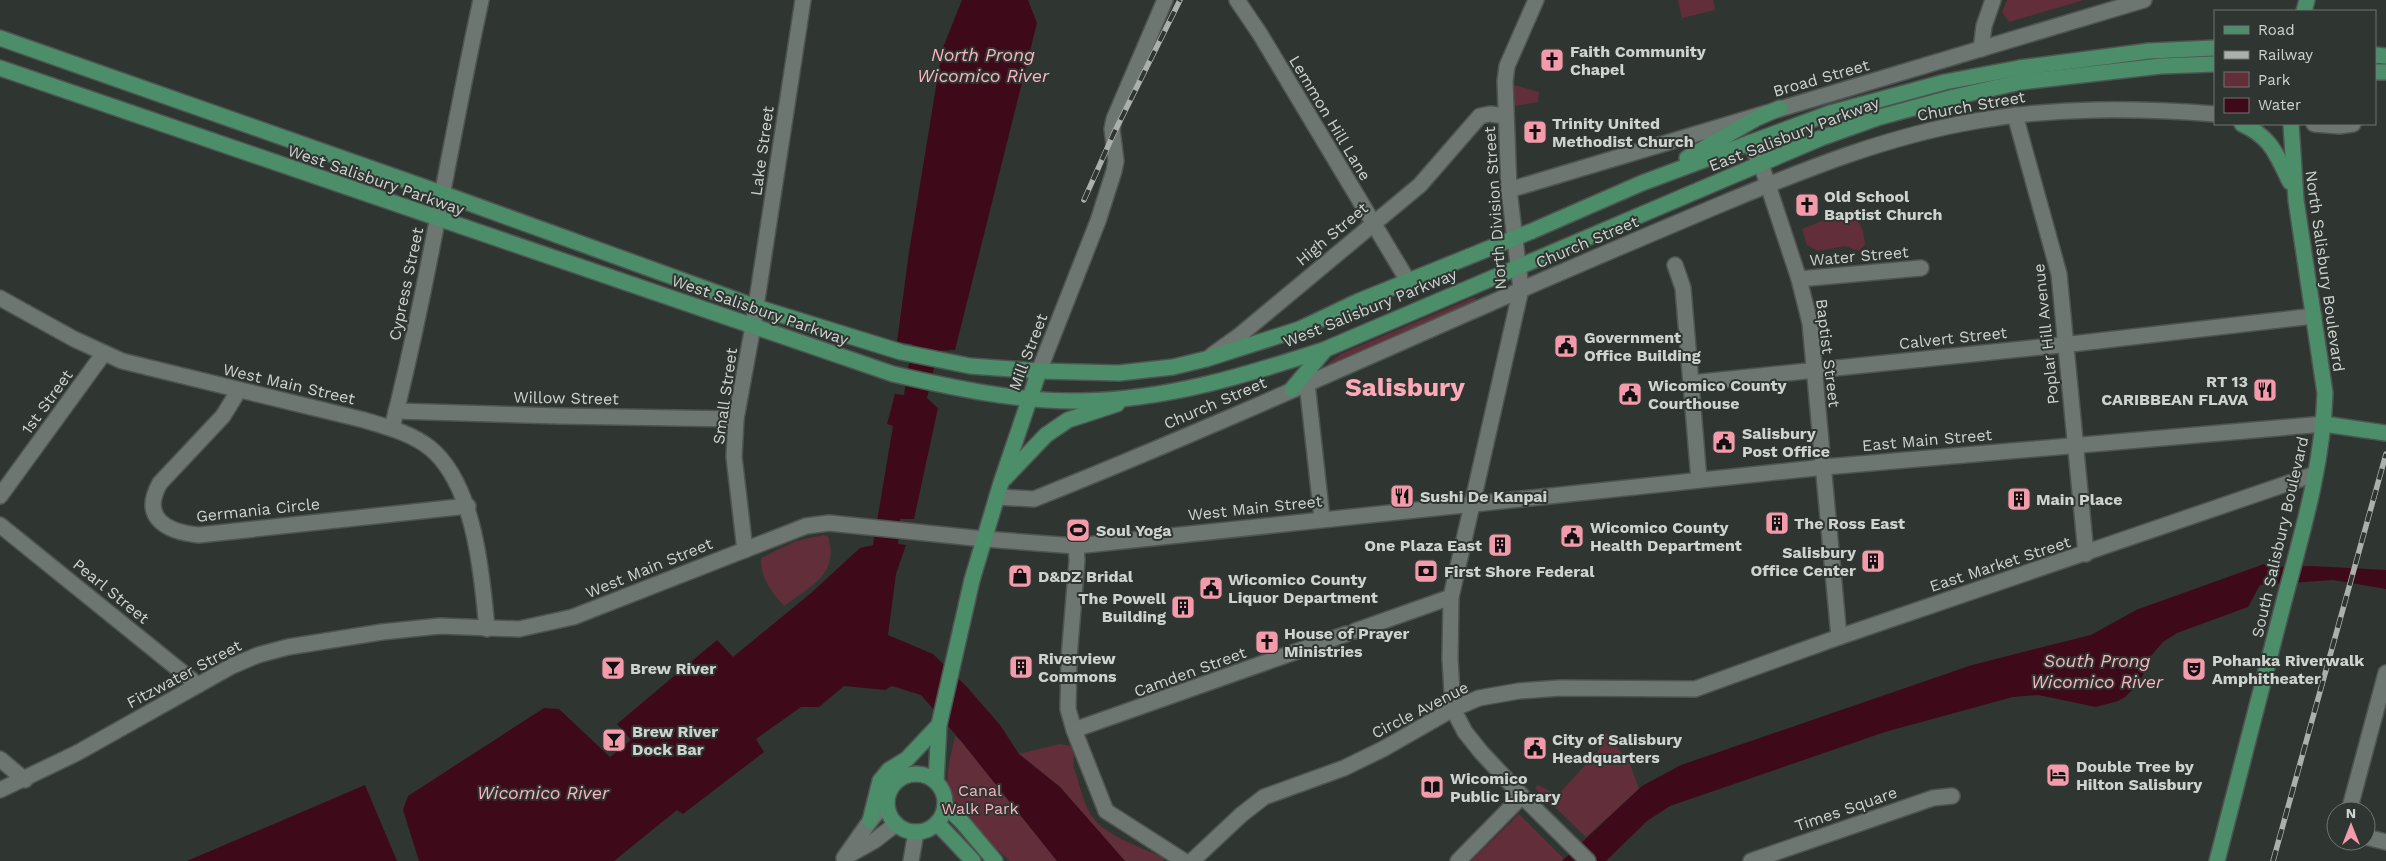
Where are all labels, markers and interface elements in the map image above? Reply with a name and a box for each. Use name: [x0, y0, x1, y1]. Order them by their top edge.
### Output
legend: [2214, 10, 2376, 125]
text: Road: [2258, 21, 2295, 39]
place label: Faith Community Chapel: [1570, 42, 1707, 79]
water label: North Prong Wicomico River: [917, 44, 1050, 86]
text: Railway: [2258, 46, 2313, 64]
church icon: Faith Community Chapel: [1539, 47, 1565, 73]
street label: Lemmon Hill Lane: [1285, 52, 1375, 184]
street label: Broad Street: [1771, 55, 1871, 101]
text: Park: [2258, 71, 2291, 89]
street label: Church Street: [1915, 87, 2027, 125]
street label: East Salisbury Parkway: [1706, 92, 1882, 175]
text: Water: [2258, 96, 2301, 114]
street label: Lake Street: [746, 105, 778, 197]
place label: Trinity United Methodist Church: [1552, 114, 1694, 151]
church icon: Trinity United Methodist Church: [1522, 119, 1548, 145]
street label: North Division Street: [1480, 126, 1510, 290]
street label: West Salisbury Parkway: [285, 141, 468, 219]
street label: North Salisbury Boulevard: [2301, 169, 2349, 373]
place label: Old School Baptist Church: [1824, 187, 1942, 224]
church icon: Old School Baptist Church: [1794, 192, 1820, 218]
street label: High Street: [1292, 198, 1372, 270]
street label: Church Street: [1533, 212, 1641, 272]
street label: Cypress Street: [385, 225, 427, 342]
street label: Water Street: [1809, 242, 1910, 270]
street label: Poplar Hill Avenue: [2029, 263, 2063, 405]
street label: West Salisbury Parkway: [1280, 264, 1460, 352]
street label: West Salisbury Parkway: [669, 271, 852, 349]
street label: Baptist Street: [1812, 298, 1844, 409]
street label: Mill Street: [1005, 311, 1051, 393]
street label: Calvert Street: [1898, 323, 2008, 353]
place label: Government Office Building: [1584, 328, 1701, 365]
public building icon: Government Office Building: [1553, 333, 1579, 359]
street label: Small Street: [709, 346, 741, 446]
street label: West Main Street: [221, 360, 357, 409]
street label: 1st Street: [17, 366, 77, 438]
district label: Salisbury: [1345, 372, 1465, 402]
place label: RT 13 CARIBBEAN FLAVA: [2101, 372, 2248, 409]
street label: Church Street: [1161, 373, 1269, 433]
place label: Wicomico County Courthouse: [1648, 376, 1787, 413]
restaurant icon: RT 13 CARIBBEAN FLAVA: [2252, 377, 2278, 403]
public building icon: Wicomico County Courthouse: [1617, 381, 1643, 407]
street label: Willow Street: [513, 388, 619, 408]
place label: Salisbury Post Office: [1742, 424, 1830, 461]
street label: East Main Street: [1861, 425, 1993, 455]
public building icon: Salisbury Post Office: [1711, 429, 1737, 455]
street label: South Salisbury Boulevard: [2248, 435, 2312, 639]
restaurant icon: Sushi De Kanpai: [1389, 483, 1415, 509]
building icon: Main Place: [2006, 486, 2032, 512]
place label: Sushi De Kanpai: [1420, 487, 1547, 506]
place label: Main Place: [2036, 490, 2123, 509]
street label: West Main Street: [1187, 491, 1323, 525]
street label: Germania Circle: [195, 494, 321, 526]
building icon: The Ross East: [1764, 510, 1790, 536]
place label: The Ross East: [1794, 514, 1905, 533]
sports icon: Soul Yoga: [1065, 517, 1091, 543]
place label: Wicomico County Health Department: [1590, 518, 1742, 555]
place label: Soul Yoga: [1096, 521, 1172, 540]
public building icon: Wicomico County Health Department: [1559, 523, 1585, 549]
building icon: One Plaza East: [1487, 532, 1513, 558]
street label: East Market Street: [1927, 532, 2073, 596]
street label: West Main Street: [583, 534, 715, 602]
place label: One Plaza East: [1364, 536, 1482, 555]
place label: Salisbury Office Center: [1750, 543, 1857, 580]
building icon: Salisbury Office Center: [1860, 548, 1886, 574]
street label: Pearl Street: [69, 555, 153, 628]
bank icon: First Shore Federal: [1413, 558, 1439, 584]
place label: First Shore Federal: [1444, 562, 1595, 581]
shop icon: D&DZ Bridal: [1007, 563, 1033, 589]
place label: D&DZ Bridal: [1038, 567, 1134, 586]
place label: Wicomico County Liquor Department: [1228, 570, 1378, 607]
public building icon: Wicomico County Liquor Department: [1198, 575, 1224, 601]
place label: The Powell Building: [1078, 589, 1167, 626]
building icon: The Powell Building: [1170, 594, 1196, 620]
place label: House of Prayer Ministries: [1284, 624, 1409, 661]
church icon: House of Prayer Ministries: [1254, 629, 1280, 655]
street label: Fitzwater Street: [124, 636, 245, 712]
street label: Camden Street: [1131, 643, 1249, 701]
place label: Riverview Commons: [1038, 649, 1117, 686]
water label: South Prong Wicomico River: [2031, 650, 2164, 692]
place label: Pohanka Riverwalk Amphitheater: [2212, 651, 2364, 688]
building icon: Riverview Commons: [1008, 654, 1034, 680]
bar icon: Brew River: [600, 655, 626, 681]
theatre icon: Pohanka Riverwalk Amphitheater: [2181, 656, 2207, 682]
place label: Brew River: [630, 659, 716, 678]
street label: Circle Avenue: [1368, 677, 1472, 743]
place label: Brew River Dock Bar: [632, 722, 718, 759]
bar icon: Brew River Dock Bar: [601, 727, 627, 753]
place label: City of Salisbury Headquarters: [1552, 730, 1683, 767]
public building icon: City of Salisbury Headquarters: [1522, 735, 1548, 761]
place label: Double Tree by Hilton Salisbury: [2076, 757, 2203, 794]
hotel icon: Double Tree by Hilton Salisbury: [2045, 762, 2071, 788]
place label: Wicomico Public Library: [1450, 769, 1561, 806]
library icon: Wicomico Public Library: [1419, 774, 1445, 800]
park label: Canal Walk Park: [941, 781, 1019, 818]
water label: Wicomico River: [477, 782, 610, 803]
street label: Times Square: [1792, 783, 1900, 835]
north arrow: [2326, 801, 2376, 851]
text: N: [2346, 805, 2356, 821]

